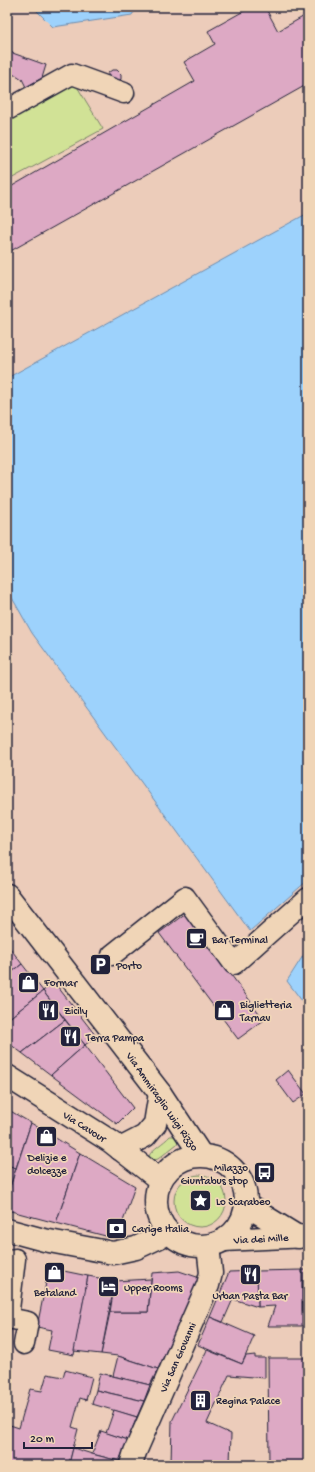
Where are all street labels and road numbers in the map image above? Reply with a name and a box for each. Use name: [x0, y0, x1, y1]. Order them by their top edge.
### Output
street label: Via Ammiraglio Luigi Rizzo: [122, 1050, 200, 1154]
street label: Via Cavour: [59, 1109, 109, 1146]
street label: Via dei Mille: [232, 1233, 289, 1247]
street label: Via San Giovanni: [158, 1321, 200, 1395]

